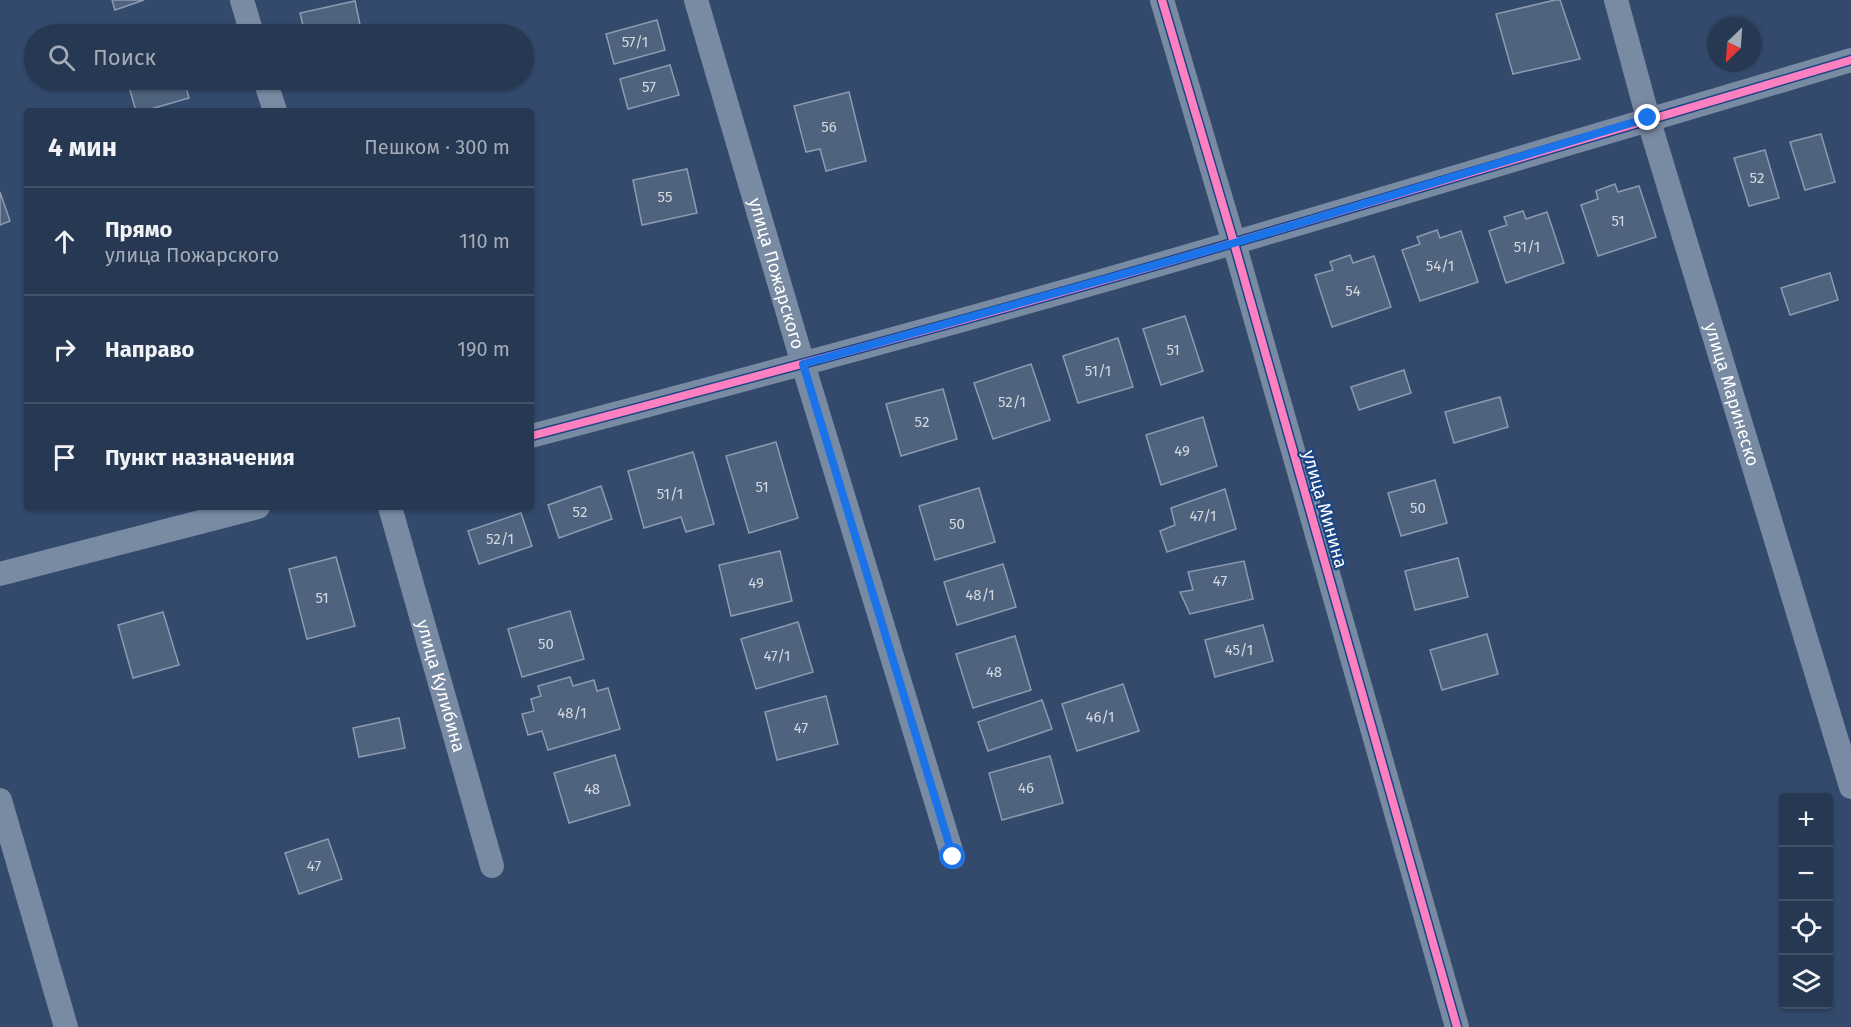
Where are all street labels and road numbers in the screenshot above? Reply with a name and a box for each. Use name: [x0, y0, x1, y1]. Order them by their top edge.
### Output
street label: улица Пожарского: [744, 195, 809, 352]
street label: улица Маринеско: [1700, 320, 1764, 469]
street label: улица Минина: [1298, 447, 1352, 571]
street label: улица Кулибина: [412, 617, 470, 755]

